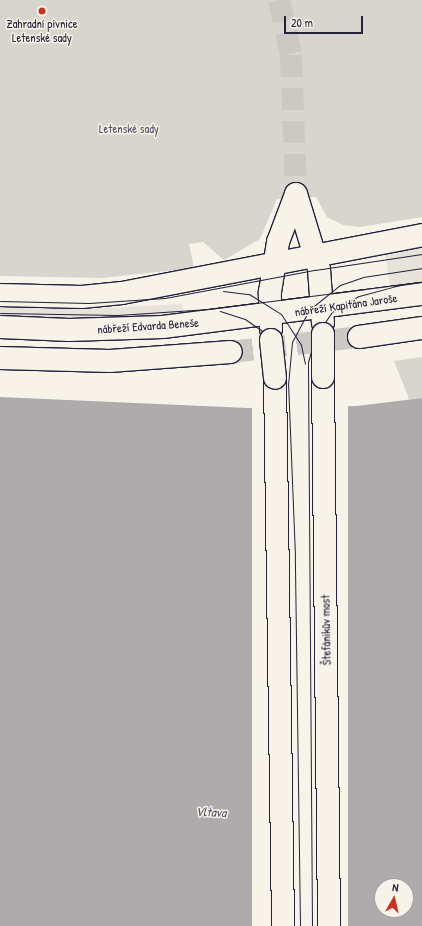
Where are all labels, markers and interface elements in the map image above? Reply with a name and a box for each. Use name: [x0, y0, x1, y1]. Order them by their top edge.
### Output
marker: Zahradní pivnice Letenské sady: [37, 6, 47, 16]
scale bar: [286, 8, 365, 34]
text: 20 m: [291, 14, 313, 31]
place label: Zahradní pivnice Letenské sady: [7, 17, 77, 45]
park label: Letenské sady: [99, 122, 159, 136]
street label: nábřeží Kapitána Jaroše: [294, 291, 398, 319]
street label: nábřeží Edvarda Beneše: [97, 315, 199, 337]
street label: Štefánikův most: [318, 595, 334, 665]
water label: Vltava: [195, 804, 227, 820]
north arrow: [374, 878, 414, 918]
text: N: [392, 880, 399, 894]

